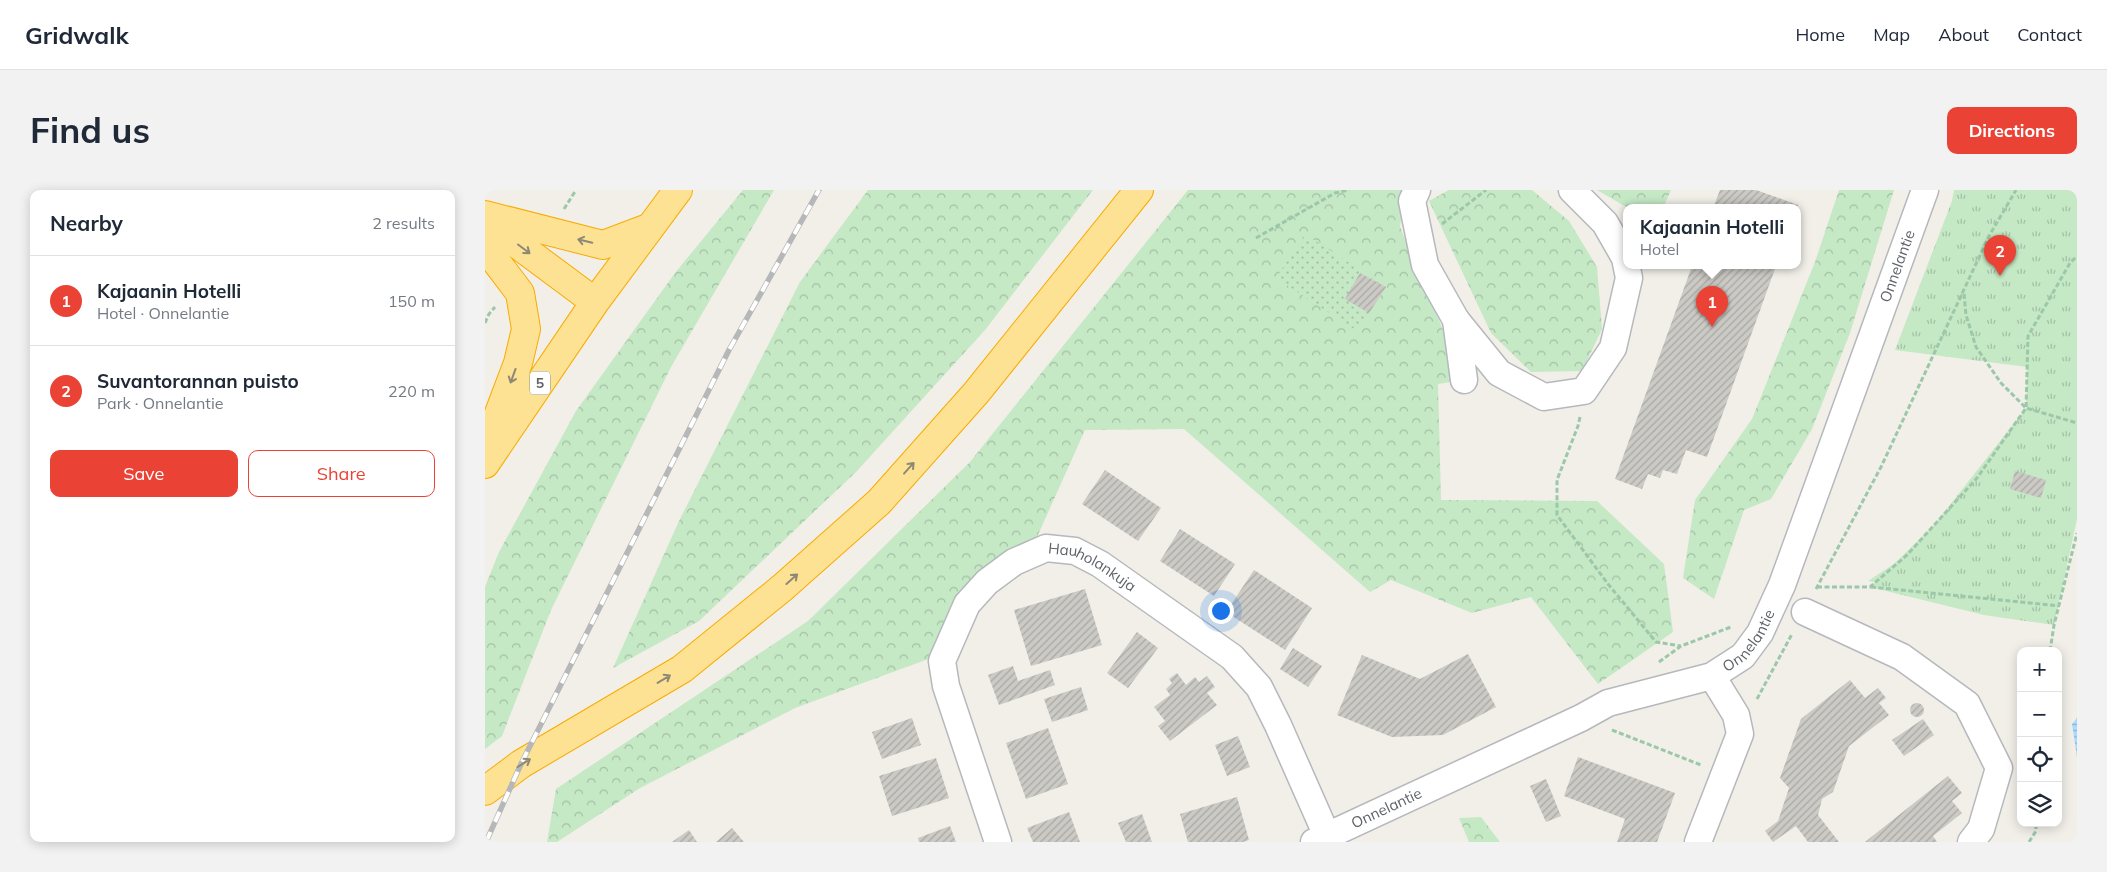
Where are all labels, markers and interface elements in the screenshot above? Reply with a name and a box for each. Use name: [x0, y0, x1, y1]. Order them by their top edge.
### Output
text: Gridwalk: [25, 20, 129, 50]
text: Home: [1795, 23, 1845, 46]
text: Map: [1873, 23, 1910, 46]
text: About: [1938, 23, 1989, 46]
text: Contact: [2017, 23, 2082, 46]
button: Directions: [1947, 107, 2077, 154]
text: Find us: [30, 108, 150, 152]
popup: [1623, 204, 1801, 269]
text: Nearby: [50, 210, 123, 236]
text: 2 results: [372, 213, 435, 233]
text: Kajaanin Hotelli: [1640, 215, 1784, 239]
street label: Onnelantie: [1875, 227, 1919, 305]
pin: 2: [1984, 235, 2016, 276]
one-way arrow: [578, 236, 594, 245]
text: Hotel: [1640, 239, 1679, 259]
one-way arrow: [517, 244, 531, 254]
text: Kajaanin Hotelli: [97, 279, 241, 303]
pin: 1: [1696, 286, 1728, 327]
text: 1: [61, 291, 71, 311]
text: 150 m: [388, 291, 435, 311]
text: Hotel · Onnelantie: [97, 303, 229, 323]
one-way arrow: [508, 367, 517, 383]
text: Suvantorannan puisto: [97, 369, 299, 393]
road number: 5: [530, 372, 550, 394]
text: 2: [61, 381, 71, 401]
text: 220 m: [388, 381, 435, 401]
text: Park · Onnelantie: [97, 393, 223, 413]
button: Save: [50, 450, 238, 497]
button: Share: [248, 450, 435, 497]
one-way arrow: [904, 461, 915, 474]
street label: Hauholankuja: [1047, 538, 1140, 595]
one-way arrow: [785, 573, 798, 585]
your location: [1208, 598, 1234, 624]
street label: Onnelantie: [1719, 606, 1778, 676]
map controls: [2017, 647, 2062, 827]
button: +: [2017, 647, 2062, 692]
one-way arrow: [657, 674, 671, 684]
button: −: [2017, 692, 2062, 737]
button: locate: [2017, 737, 2062, 782]
one-way arrow: [517, 757, 531, 767]
button: layers: [2017, 782, 2062, 827]
street label: Onnelantie: [1348, 783, 1425, 832]

